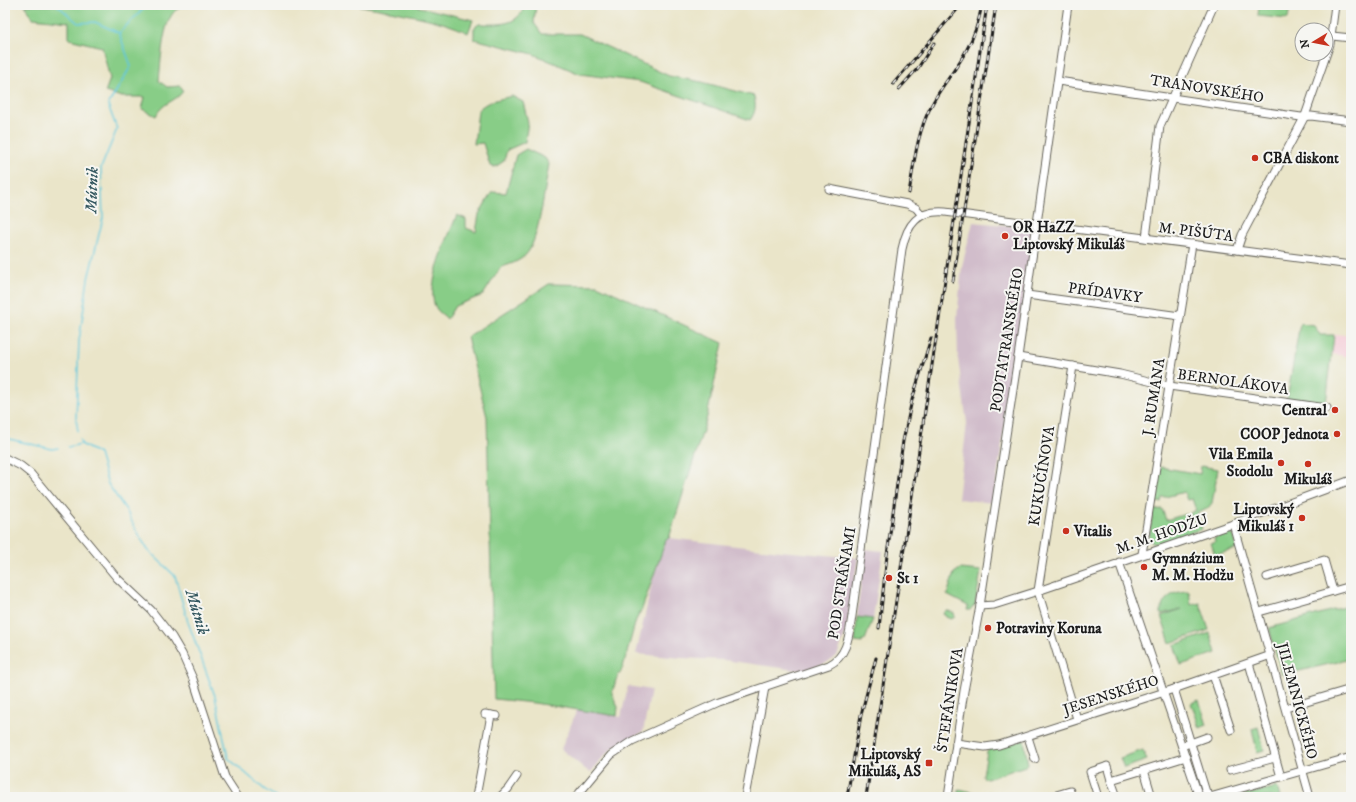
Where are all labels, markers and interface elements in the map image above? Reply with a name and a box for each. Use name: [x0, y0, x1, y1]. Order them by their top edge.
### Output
north arrow: [1294, 22, 1334, 62]
text: N: [1297, 38, 1313, 49]
street label: TRANOVSKÉHO: [1149, 71, 1265, 107]
place label: CBA diskont: [1263, 149, 1339, 168]
marker: CBA diskont: [1250, 153, 1260, 163]
water label: Mútnik: [81, 166, 103, 214]
street label: M. PIŠÚTA: [1157, 217, 1235, 246]
place label: OR HaZZ Liptovský Mikuláš: [1013, 218, 1125, 254]
marker: OR HaZZ Liptovský Mikuláš: [1000, 231, 1010, 241]
street label: PODTATRANSKÉHO: [986, 267, 1028, 413]
street label: PRÍDAVKY: [1067, 277, 1144, 308]
street label: J. RUMANA: [1138, 356, 1170, 439]
street label: BERNOLÁKOVA: [1176, 364, 1291, 399]
place label: Central: [1282, 401, 1327, 420]
marker: Central: [1330, 405, 1340, 415]
street label: KUKUČÍNOVA: [1024, 424, 1059, 527]
place label: COOP Jednota: [1240, 425, 1330, 444]
marker: COOP Jednota: [1332, 429, 1342, 439]
place label: Vila Emila Stodolu: [1208, 445, 1274, 481]
marker: Vila Emila Stodolu: [1276, 458, 1286, 468]
marker: Mikuláš: [1303, 459, 1313, 469]
place label: Mikuláš: [1284, 470, 1332, 489]
place label: Liptovský Mikuláš 1: [1234, 500, 1295, 536]
street label: M. M. HODŽU: [1113, 509, 1211, 559]
marker: Liptovský Mikuláš 1: [1297, 513, 1307, 523]
place label: Vitalis: [1073, 522, 1112, 541]
street label: POD STRÁŇAMI: [823, 525, 860, 641]
marker: Vitalis: [1061, 526, 1071, 536]
place label: Gymnázium M. M. Hodžu: [1152, 549, 1235, 585]
marker: Gymnázium M. M. Hodžu: [1139, 562, 1149, 572]
place label: St 1: [897, 569, 919, 588]
marker: St 1: [884, 573, 894, 583]
water label: Mútnik: [180, 586, 213, 637]
place label: Potraviny Koruna: [996, 619, 1102, 638]
marker: Potraviny Koruna: [983, 623, 993, 633]
street label: JILEMNICKÉHO: [1272, 639, 1322, 761]
street label: ŠTEFÁNIKOVA: [931, 646, 968, 754]
street label: JESENSKÉHO: [1059, 671, 1161, 720]
place label: Liptovský Mikuláš, AS: [848, 745, 922, 781]
marker: Liptovský Mikuláš, AS: [924, 758, 934, 768]

